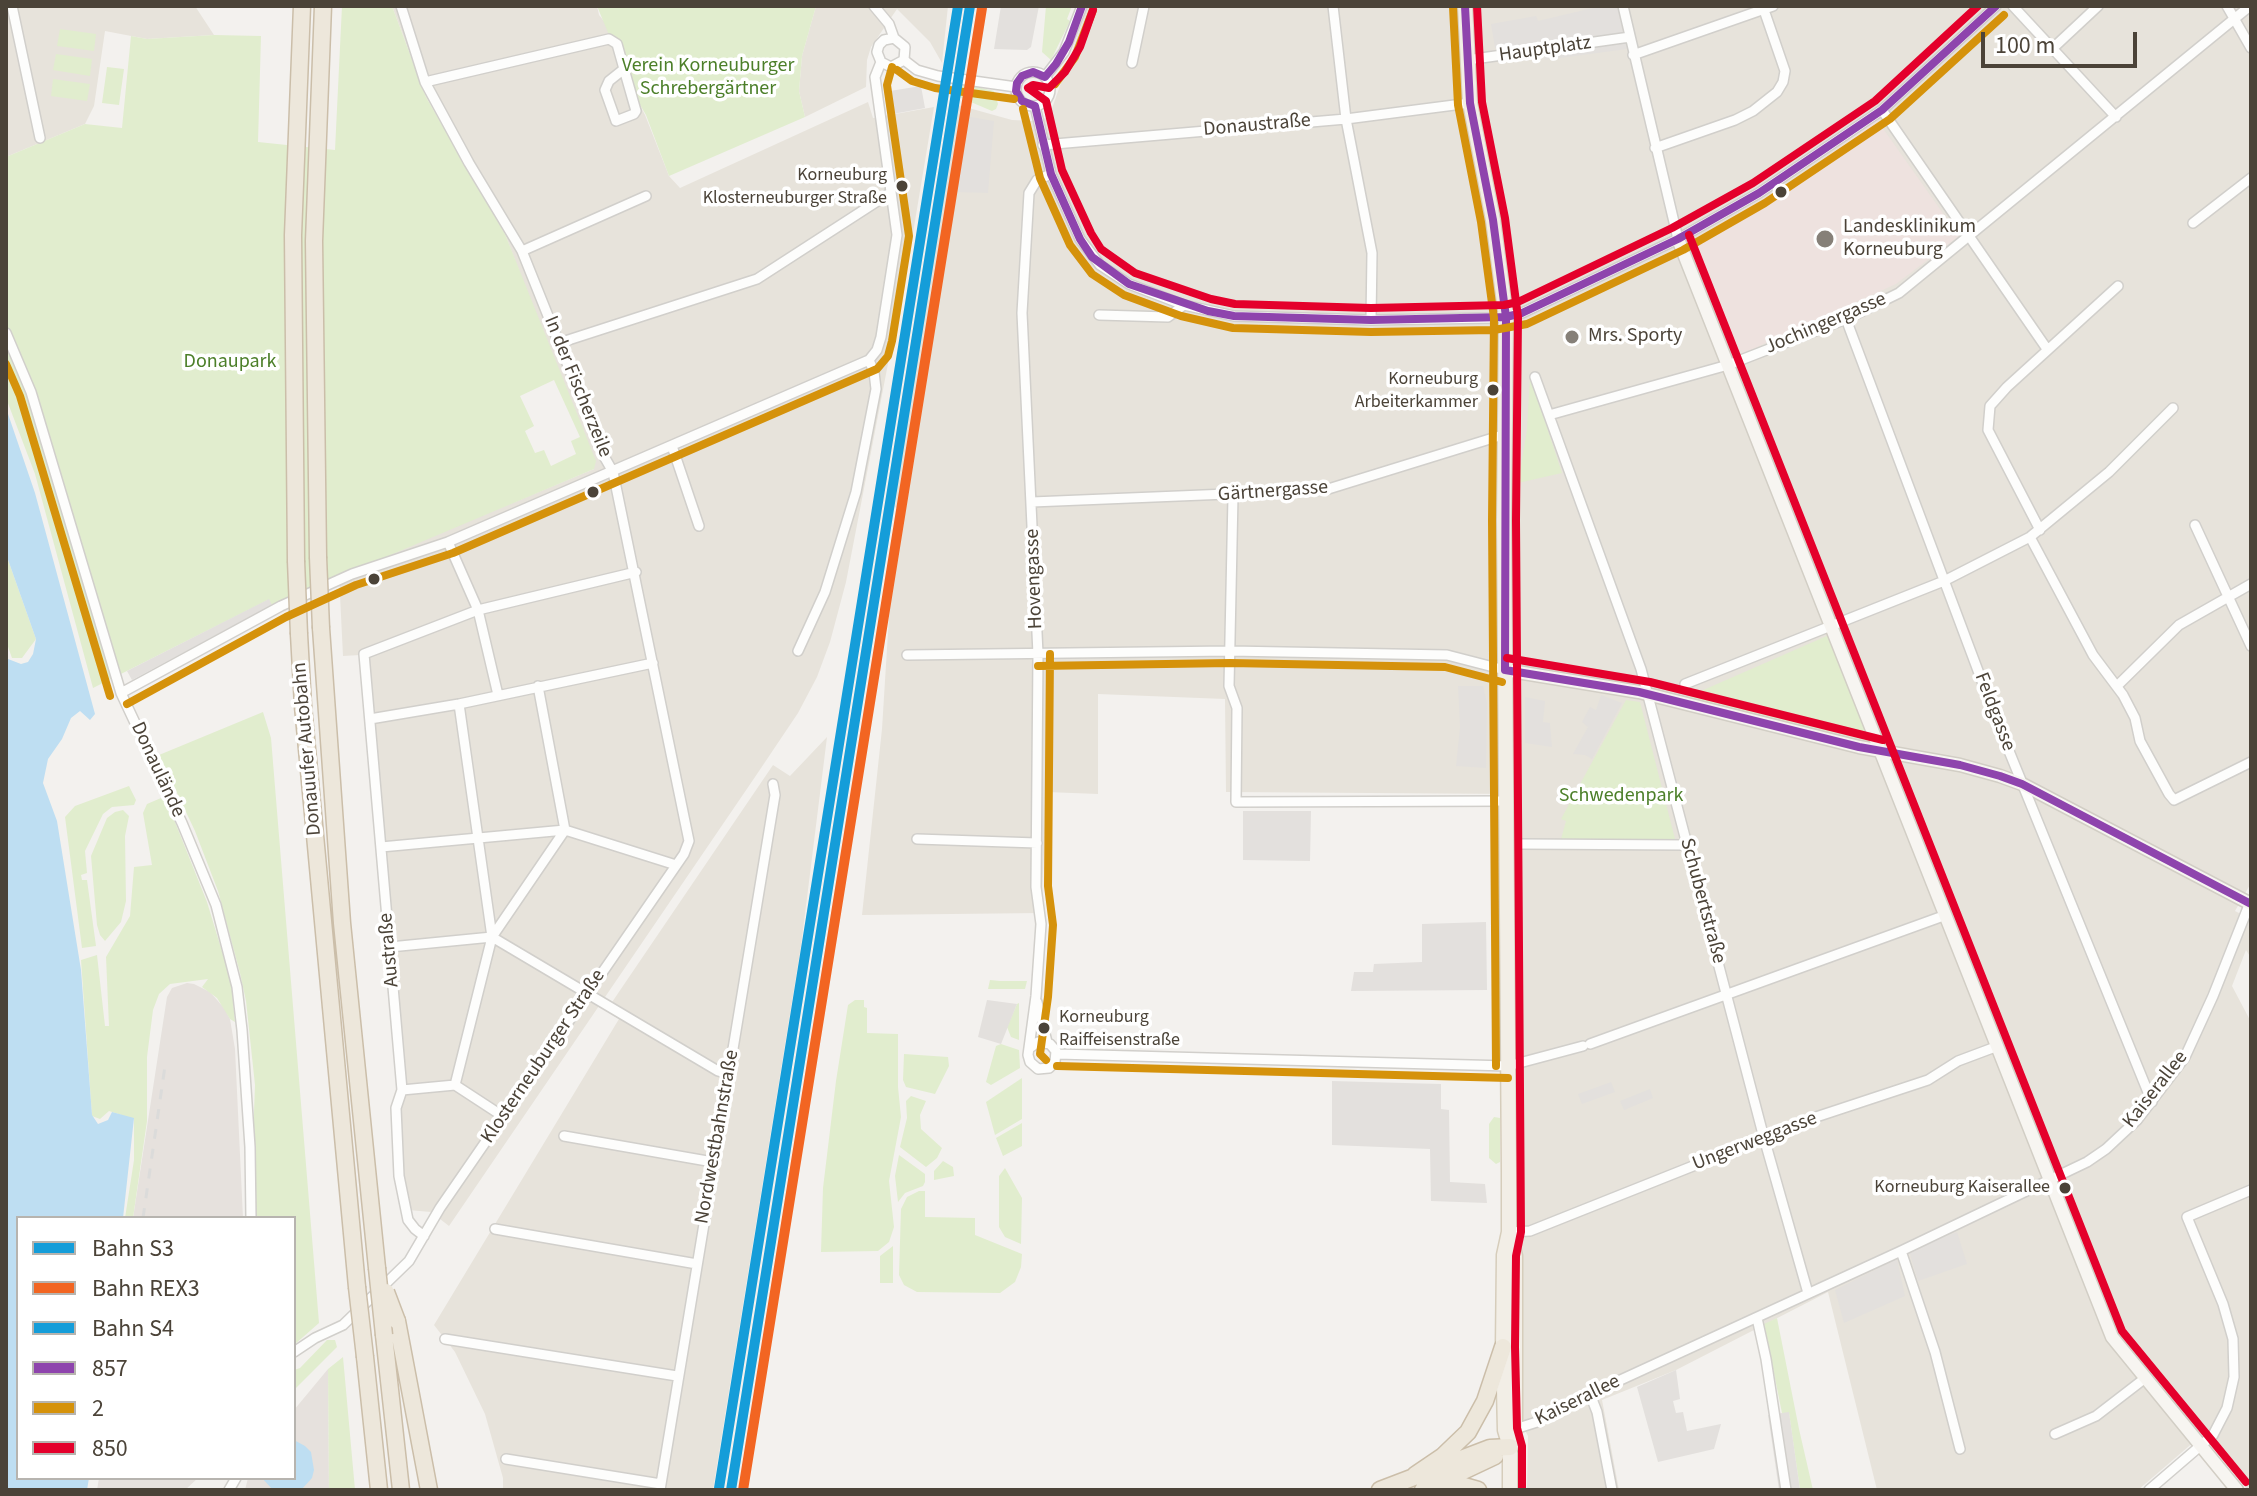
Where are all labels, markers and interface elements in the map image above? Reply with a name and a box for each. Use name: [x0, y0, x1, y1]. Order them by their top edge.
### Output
scale bar: [1985, 16, 2141, 66]
text: 100 m: [1995, 28, 2055, 63]
street label: Hauptplatz: [1497, 32, 1593, 68]
park label: Verein Korneuburger Schrebergärtner: [622, 55, 794, 102]
street label: Donaustraße: [1202, 109, 1312, 143]
place label: Korneuburg Klosterneuburger Straße: [703, 165, 887, 208]
marker: Korneuburg Klosterneuburger Straße: [894, 178, 910, 194]
unlabelled marker: [1773, 184, 1789, 200]
place label: Landesklinikum Korneuburg: [1843, 216, 1976, 263]
marker: Landesklinikum Korneuburg: [1814, 228, 1836, 250]
street label: Jochingergasse: [1762, 288, 1890, 360]
street label: In der Fischerzeile: [538, 313, 616, 461]
place label: Mrs. Sporty: [1588, 325, 1682, 349]
marker: Mrs. Sporty: [1563, 328, 1581, 346]
park label: Donaupark: [184, 351, 276, 375]
place label: Korneuburg Arbeiterkammer: [1355, 369, 1478, 412]
marker: Korneuburg Arbeiterkammer: [1485, 382, 1501, 398]
street label: Gärtnergasse: [1217, 476, 1329, 508]
unlabelled marker: [585, 484, 601, 500]
street label: Hovengasse: [1021, 528, 1049, 630]
unlabelled marker: [366, 571, 382, 587]
street label: Donauufer Autobahn: [288, 661, 328, 837]
street label: Feldgasse: [1968, 669, 2020, 755]
street label: Donaulände: [125, 719, 189, 821]
park label: Schwedenpark: [1559, 785, 1683, 809]
street label: Schubertstraße: [1674, 836, 1730, 966]
street label: Austraße: [375, 912, 405, 988]
street label: Klosterneuburger Straße: [477, 965, 611, 1149]
place label: Korneuburg Raiffeisenstraße: [1059, 1007, 1180, 1050]
marker: Korneuburg Raiffeisenstraße: [1036, 1020, 1052, 1036]
street label: Kaiserallee: [2118, 1047, 2194, 1133]
street label: Nordwestbahnstraße: [691, 1048, 745, 1226]
street label: Ungerweggasse: [1689, 1107, 1821, 1177]
place label: Korneuburg Kaiserallee: [1874, 1177, 2050, 1199]
marker: Korneuburg Kaiserallee: [2057, 1180, 2073, 1196]
legend: [16, 1216, 296, 1480]
text: Bahn S3: [92, 1231, 174, 1266]
text: Bahn REX3: [92, 1271, 200, 1306]
text: Bahn S4: [92, 1311, 174, 1346]
text: 857: [92, 1351, 128, 1386]
street label: Kaiserallee: [1532, 1370, 1624, 1432]
text: 2: [92, 1391, 104, 1426]
text: 850: [92, 1431, 128, 1466]

